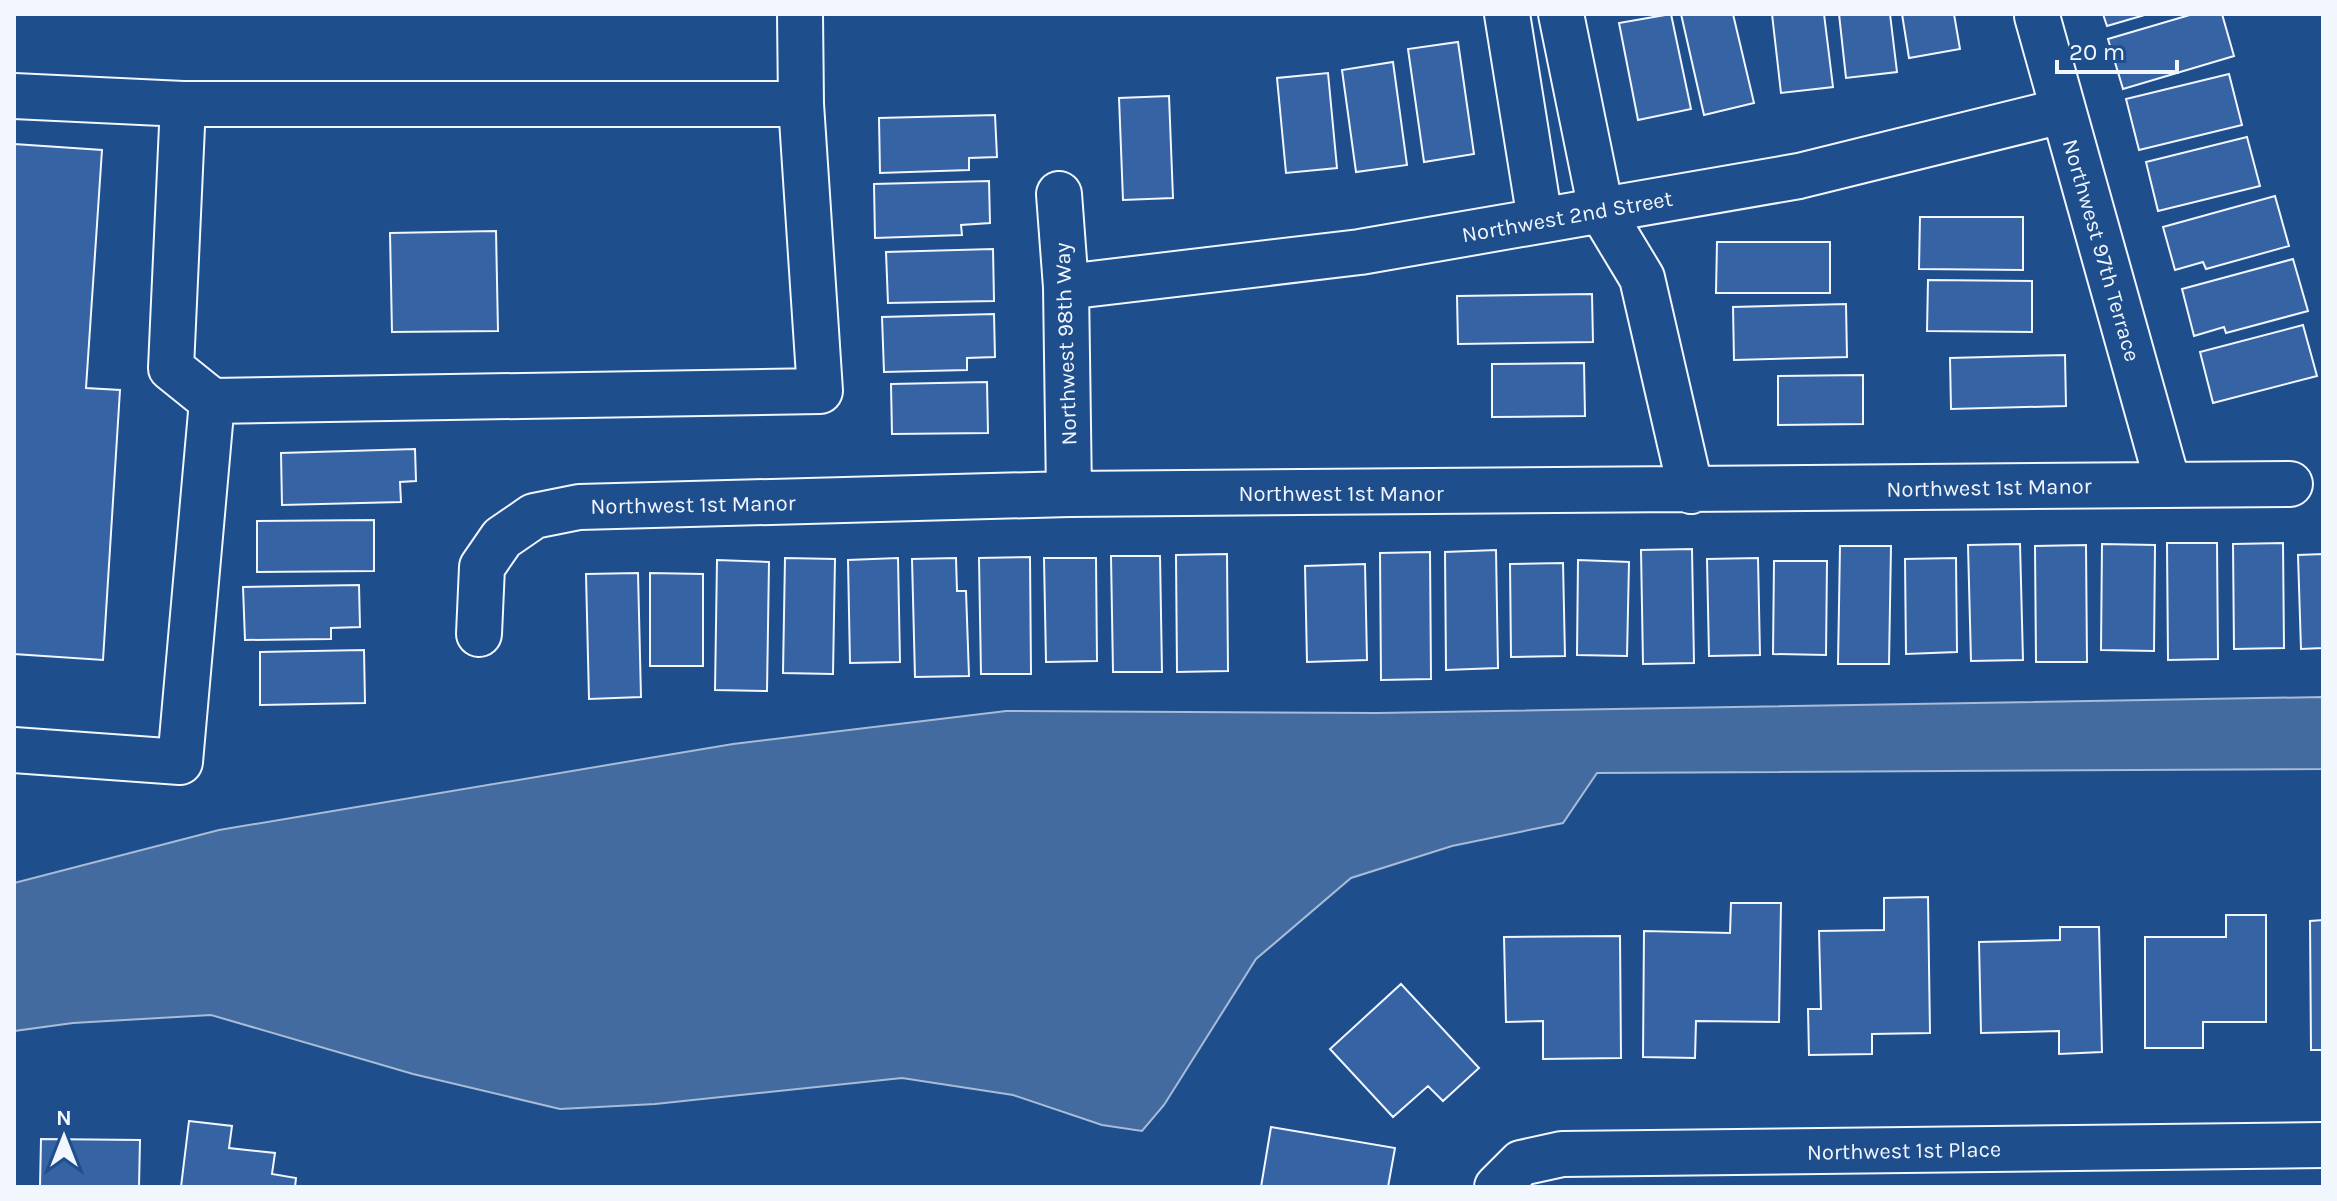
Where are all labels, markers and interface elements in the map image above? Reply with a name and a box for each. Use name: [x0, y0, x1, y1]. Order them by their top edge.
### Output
scale bar: [2057, 24, 2177, 74]
text: 20 m: [2069, 38, 2125, 66]
street label: Northwest 97th Terrace: [2057, 136, 2145, 364]
street label: Northwest 2nd Street: [1460, 186, 1675, 248]
street label: Northwest 98th Way: [1049, 242, 1083, 446]
street label: Northwest 1st Manor: [1886, 473, 2092, 503]
street label: Northwest 1st Manor: [1238, 481, 1444, 507]
street label: Northwest 1st Manor: [590, 490, 796, 520]
north arrow: [24, 1097, 104, 1177]
text: N: [56, 1105, 72, 1131]
street label: Northwest 1st Place: [1807, 1136, 2001, 1166]

